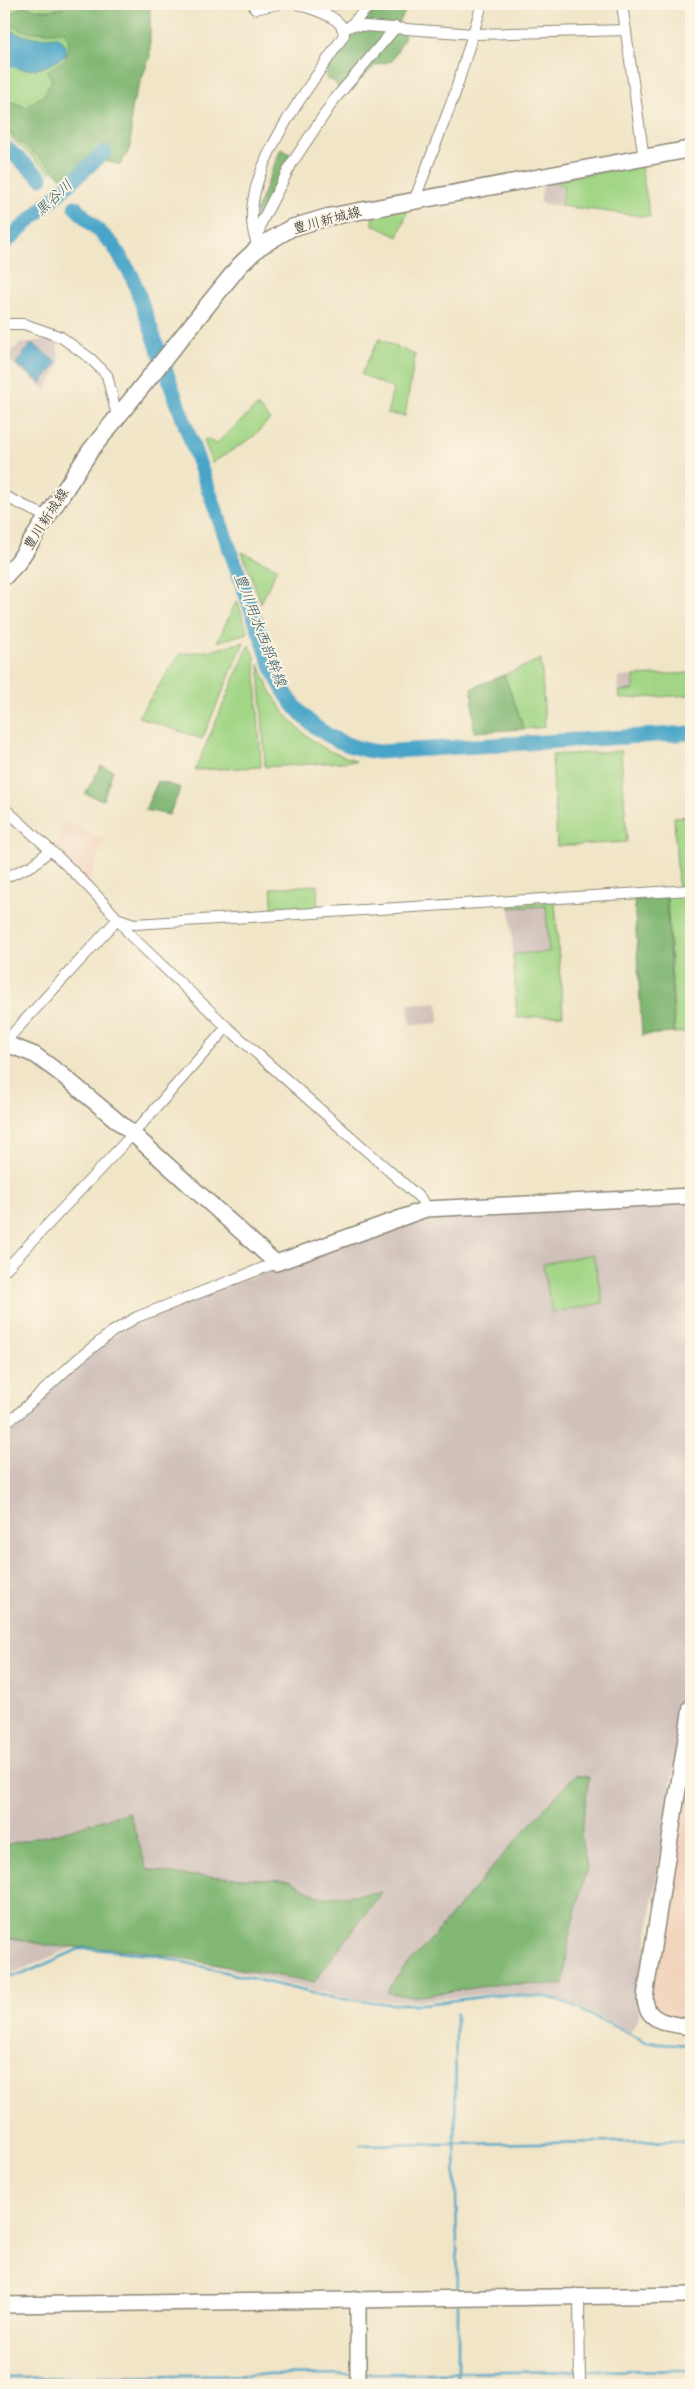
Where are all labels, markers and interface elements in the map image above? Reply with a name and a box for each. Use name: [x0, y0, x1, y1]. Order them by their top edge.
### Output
water label: 黒谷川: [31, 176, 77, 220]
street label: 豊川新城線: [291, 203, 363, 237]
street label: 豊川新城線: [20, 485, 72, 553]
water label: 豊川用水西部幹線: [230, 571, 291, 690]

